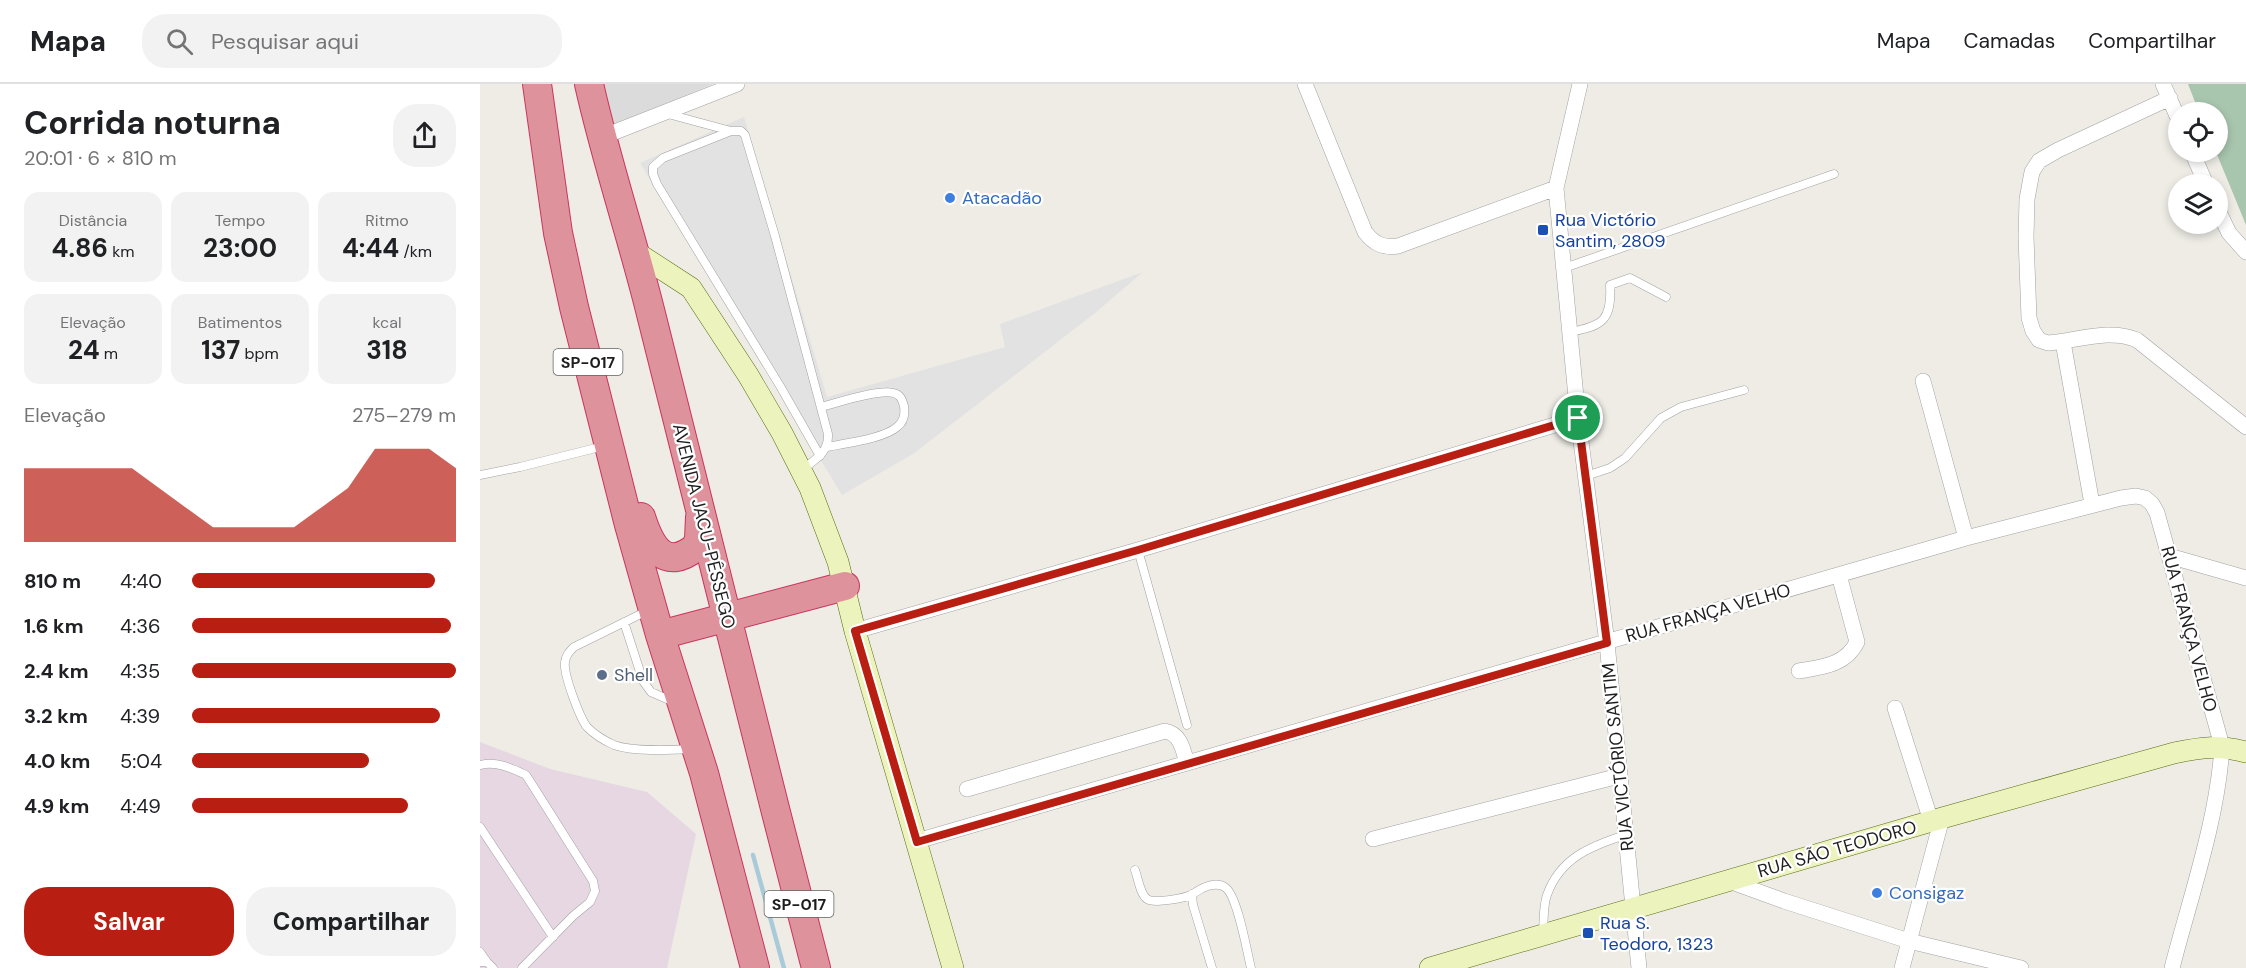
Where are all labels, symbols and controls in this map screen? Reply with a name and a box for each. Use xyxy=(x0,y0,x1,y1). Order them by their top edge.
search box xyxy=(142,14,562,68)
text: Mapa xyxy=(30,23,106,60)
icon: search xyxy=(163,25,196,58)
text: Pesquisar aqui xyxy=(211,27,359,56)
text: Mapa xyxy=(1877,27,1930,55)
text: Camadas xyxy=(1963,27,2055,55)
text: Compartilhar xyxy=(2088,27,2216,55)
text: Corrida noturna xyxy=(24,101,281,144)
map controls xyxy=(2168,102,2228,234)
button: locate xyxy=(2168,102,2228,162)
button: share xyxy=(393,104,456,167)
text: 20:01 · 6 × 810 m xyxy=(24,145,177,171)
button: layers xyxy=(2168,174,2228,234)
place label: Atacadão xyxy=(962,186,1042,210)
marker: Atacadão xyxy=(943,191,957,205)
place label: Rua Victório Santim, 2809 xyxy=(1555,208,1666,253)
text: Distância xyxy=(59,210,127,231)
text: Tempo xyxy=(215,210,265,231)
text: Ritmo xyxy=(365,210,409,231)
marker: Rua Victório Santim, 2809 xyxy=(1536,223,1550,237)
text: 4.86 xyxy=(52,231,108,265)
text: 23:00 xyxy=(203,231,277,265)
text: 4:44 xyxy=(342,231,399,265)
text: km xyxy=(108,241,134,262)
text: /km xyxy=(399,241,432,262)
text: Elevação xyxy=(60,312,126,333)
text: Batimentos xyxy=(198,312,282,333)
text: kcal xyxy=(373,312,401,333)
text: 24 xyxy=(68,333,100,367)
text: 137 xyxy=(201,333,240,367)
text: 318 xyxy=(366,333,408,367)
text: m xyxy=(100,343,118,364)
text: bpm xyxy=(240,343,279,364)
road number: SP-017 xyxy=(554,349,622,375)
pin xyxy=(1552,392,1603,443)
icon: arrive xyxy=(1561,401,1594,434)
text: Elevação xyxy=(24,402,106,428)
text: 275–279 m xyxy=(352,402,456,428)
street label: AVENIDA JACU-PÊSSEGO xyxy=(667,421,741,631)
street label: RUA FRANÇA VELHO xyxy=(2155,543,2223,715)
text: 810 m xyxy=(24,568,81,594)
text: 4:40 xyxy=(120,568,162,594)
street label: RUA FRANÇA VELHO xyxy=(1623,578,1793,648)
text: 1.6 km xyxy=(24,613,83,639)
text: 4:36 xyxy=(120,613,161,639)
text: 2.4 km xyxy=(24,658,89,684)
text: 4:35 xyxy=(120,658,160,684)
street label: RUA VICTÓRIO SANTIM xyxy=(1596,662,1640,852)
place label: Shell xyxy=(614,663,653,687)
marker: Shell xyxy=(595,668,609,682)
text: 3.2 km xyxy=(24,703,88,729)
text: 4:39 xyxy=(120,703,160,729)
text: 4.0 km xyxy=(24,748,90,774)
text: 5:04 xyxy=(120,748,162,774)
text: 4.9 km xyxy=(24,793,89,819)
text: 4:49 xyxy=(120,793,161,819)
street label: RUA SÃO TEODORO xyxy=(1755,815,1919,883)
place label: Consigaz xyxy=(1889,881,1964,905)
marker: Consigaz xyxy=(1870,886,1884,900)
button: Salvar xyxy=(24,887,234,956)
button: Compartilhar xyxy=(246,887,456,956)
road number: SP-017 xyxy=(764,891,834,917)
place label: Rua S. Teodoro, 1323 xyxy=(1600,911,1714,956)
marker: Rua S. Teodoro, 1323 xyxy=(1581,926,1595,940)

